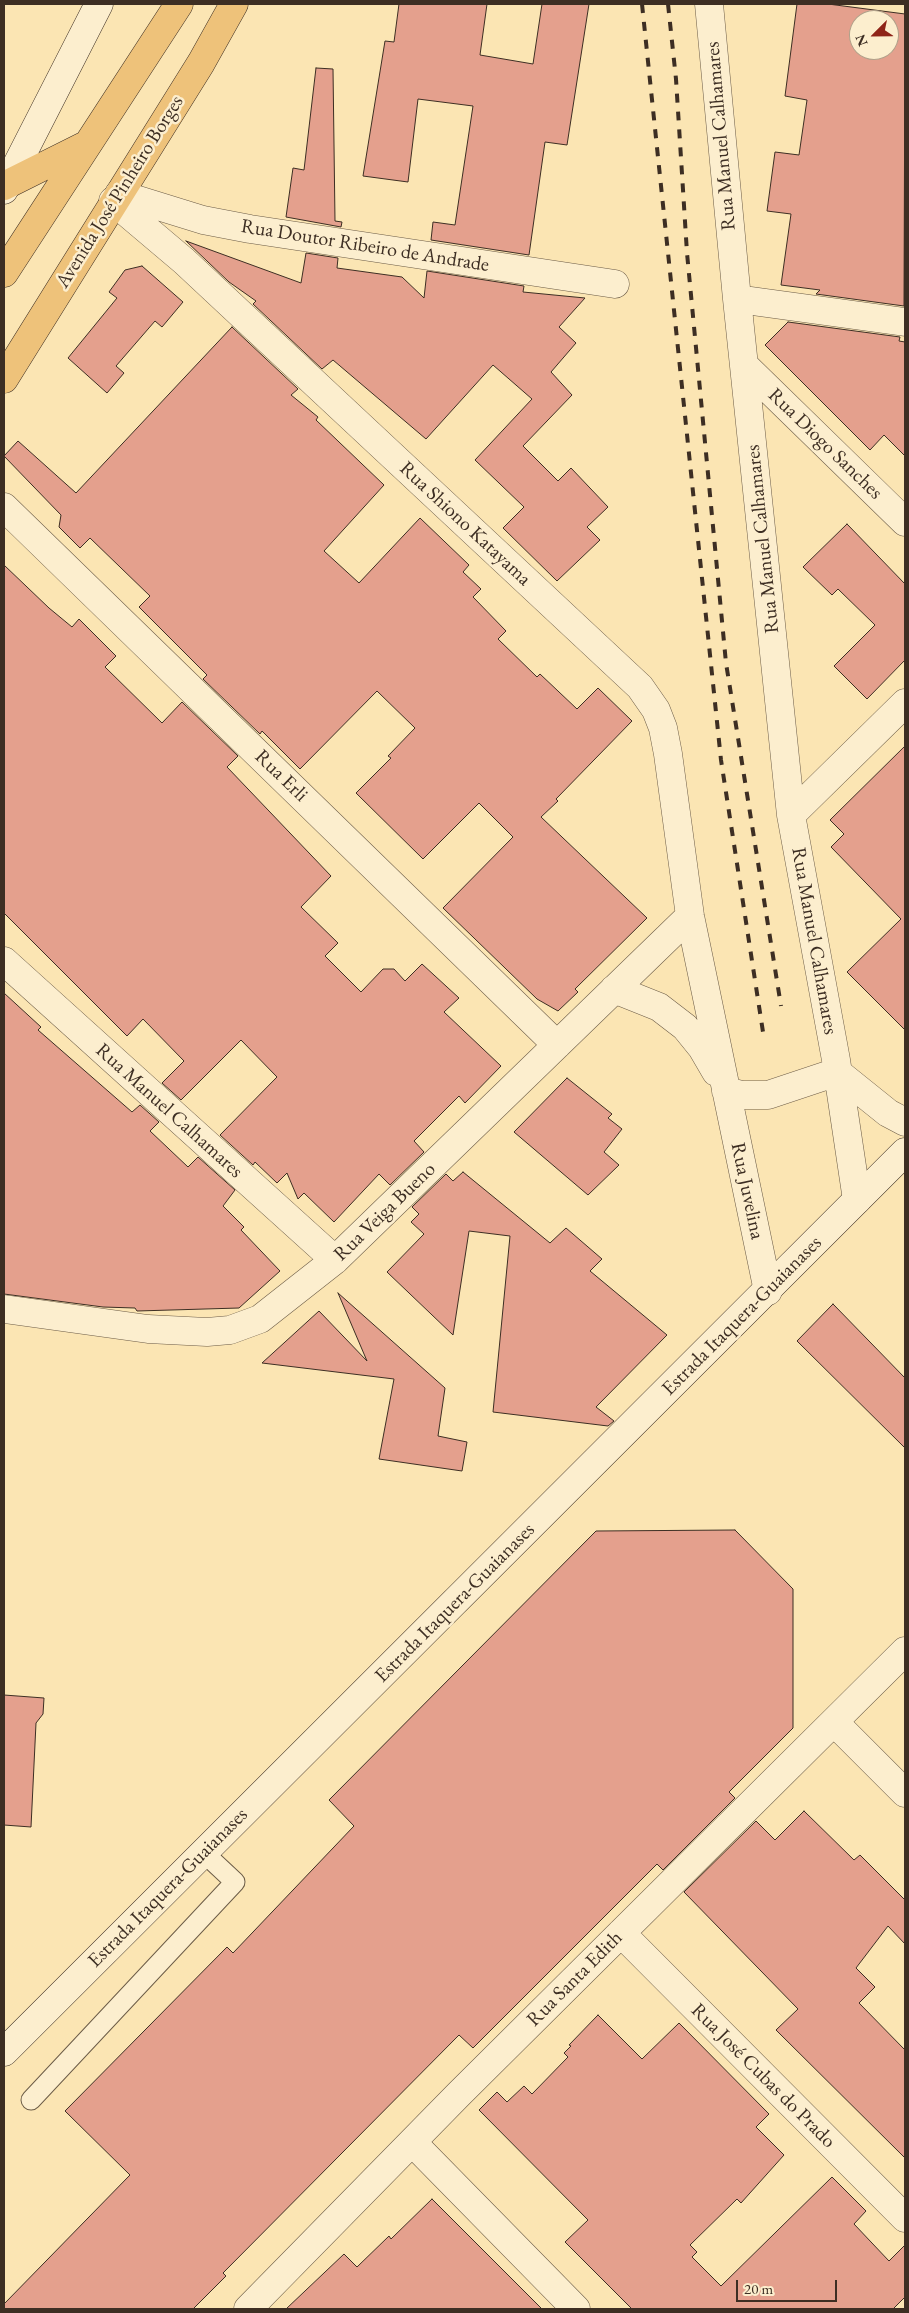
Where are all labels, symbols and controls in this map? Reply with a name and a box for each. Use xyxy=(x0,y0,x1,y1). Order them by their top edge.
north arrow xyxy=(849,10,899,60)
text: N xyxy=(851,32,872,49)
street label: Rua Manuel Calhamares xyxy=(701,40,741,232)
street label: Avenida José Pinheiro Borges xyxy=(51,91,189,293)
street label: Rua Doutor Ribeiro de Andrade xyxy=(239,215,491,277)
street label: Rua Diogo Sanches xyxy=(763,383,887,505)
street label: Rua Manuel Calhamares xyxy=(741,443,785,635)
street label: Rua Shiono Katayama xyxy=(394,457,536,591)
street label: Rua Erli xyxy=(249,745,313,807)
street label: Rua Manuel Calhamares xyxy=(786,845,842,1037)
street label: Rua Manuel Calhamares xyxy=(90,1039,248,1183)
street label: Rua Juvelina xyxy=(725,1140,769,1242)
street label: Rua Veiga Bueno xyxy=(329,1157,441,1267)
street label: Estrada Itaquera-Guaianases xyxy=(657,1231,827,1401)
street label: Estrada Itaquera-Guaianases xyxy=(370,1518,540,1688)
street label: Estrada Itaquera-Guaianases xyxy=(83,1803,253,1973)
street label: Rua Santa Edith xyxy=(522,1926,628,2032)
street label: Rua José Cubas do Prado xyxy=(686,1999,840,2153)
scale bar xyxy=(739,2270,840,2302)
text: 20 m xyxy=(744,2279,773,2298)

